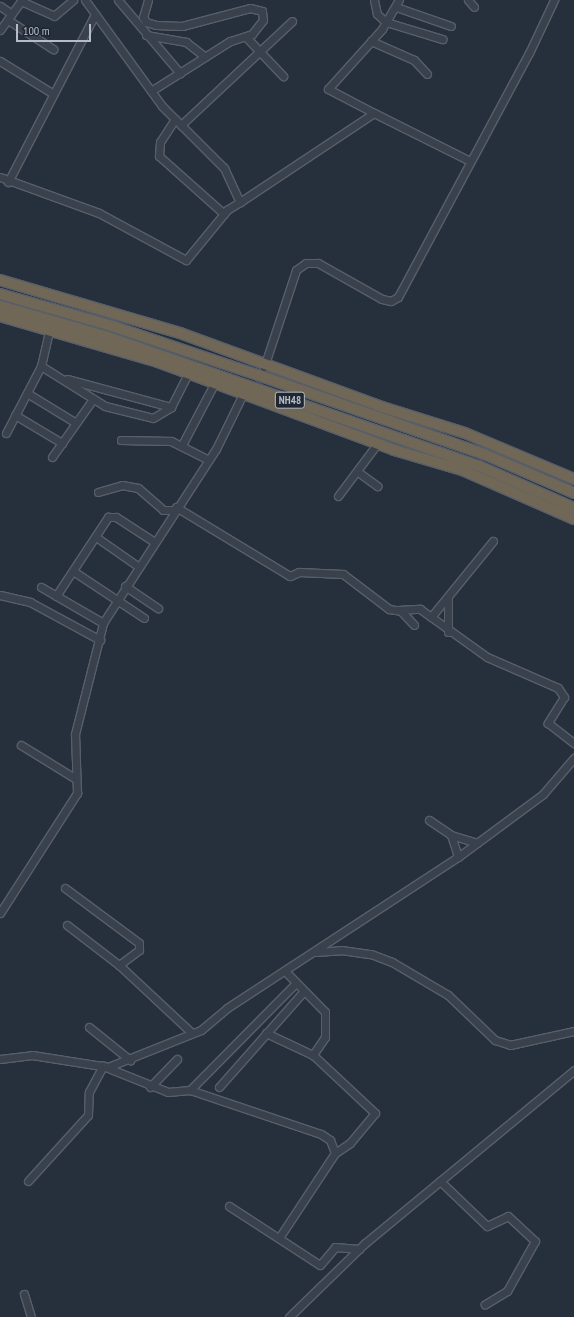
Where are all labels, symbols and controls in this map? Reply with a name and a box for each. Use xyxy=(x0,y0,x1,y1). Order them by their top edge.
scale bar xyxy=(18,16,93,42)
text: 100 m xyxy=(23,23,50,38)
road number: NH48 xyxy=(274,391,306,409)

